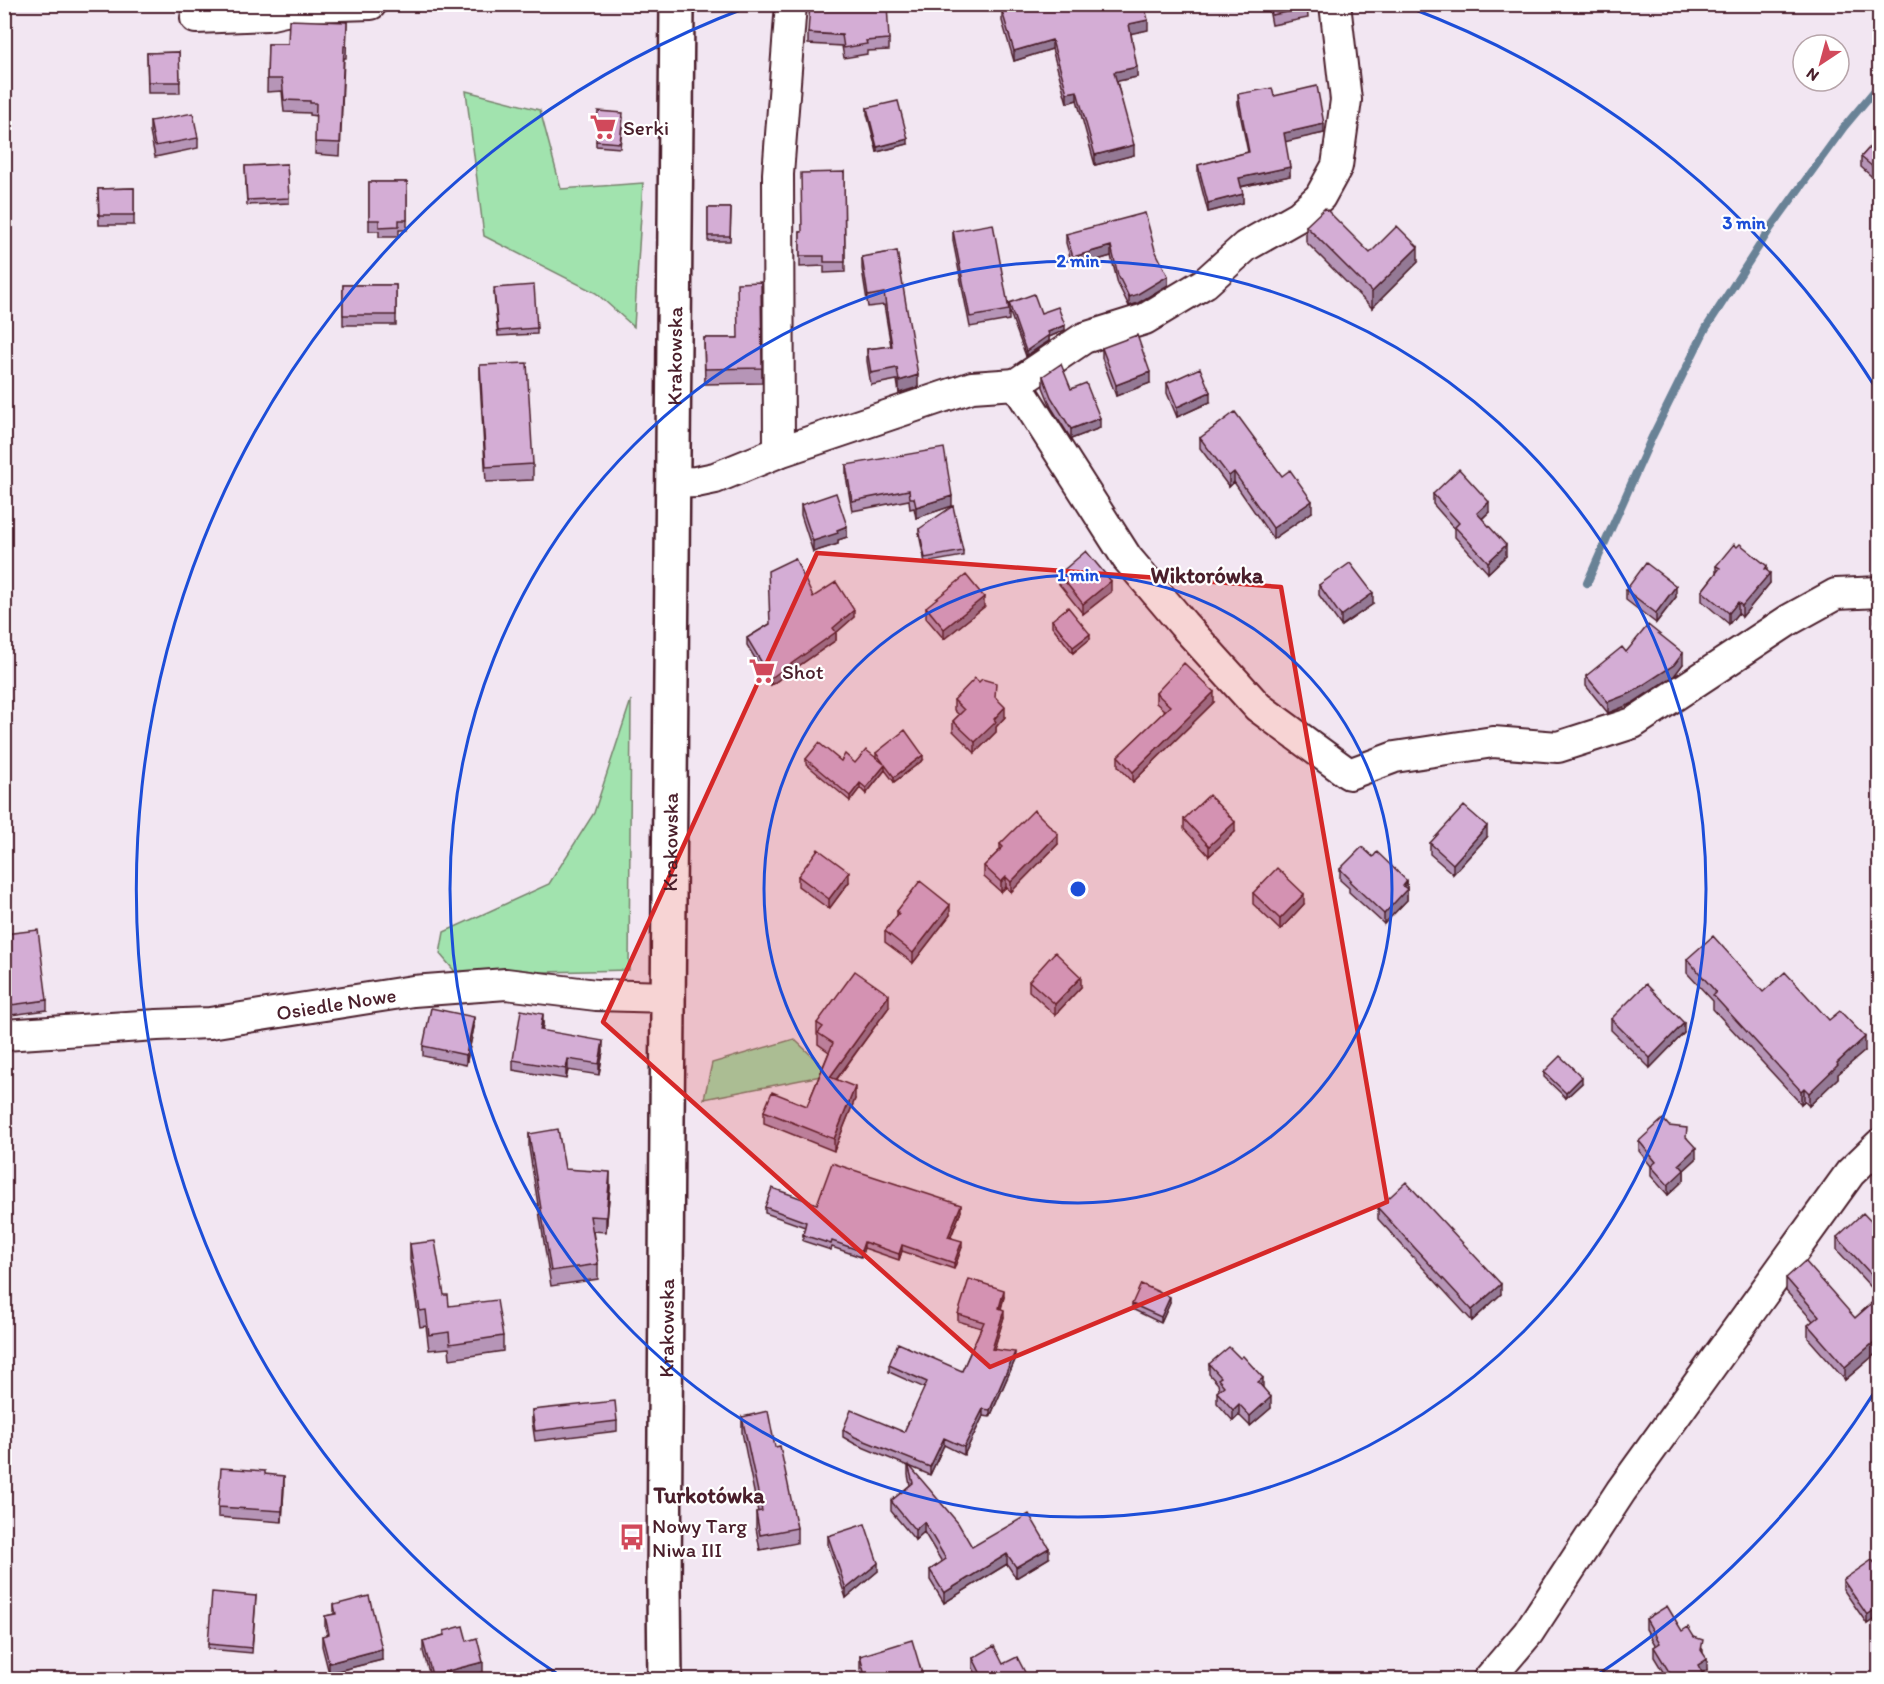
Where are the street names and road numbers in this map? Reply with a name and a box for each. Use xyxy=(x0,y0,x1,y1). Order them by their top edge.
street label: Krakowska xyxy=(661,306,687,406)
street label: Krakowska xyxy=(657,792,682,892)
street label: Osiedle Nowe xyxy=(274,981,398,1025)
street label: Krakowska xyxy=(653,1278,678,1378)

